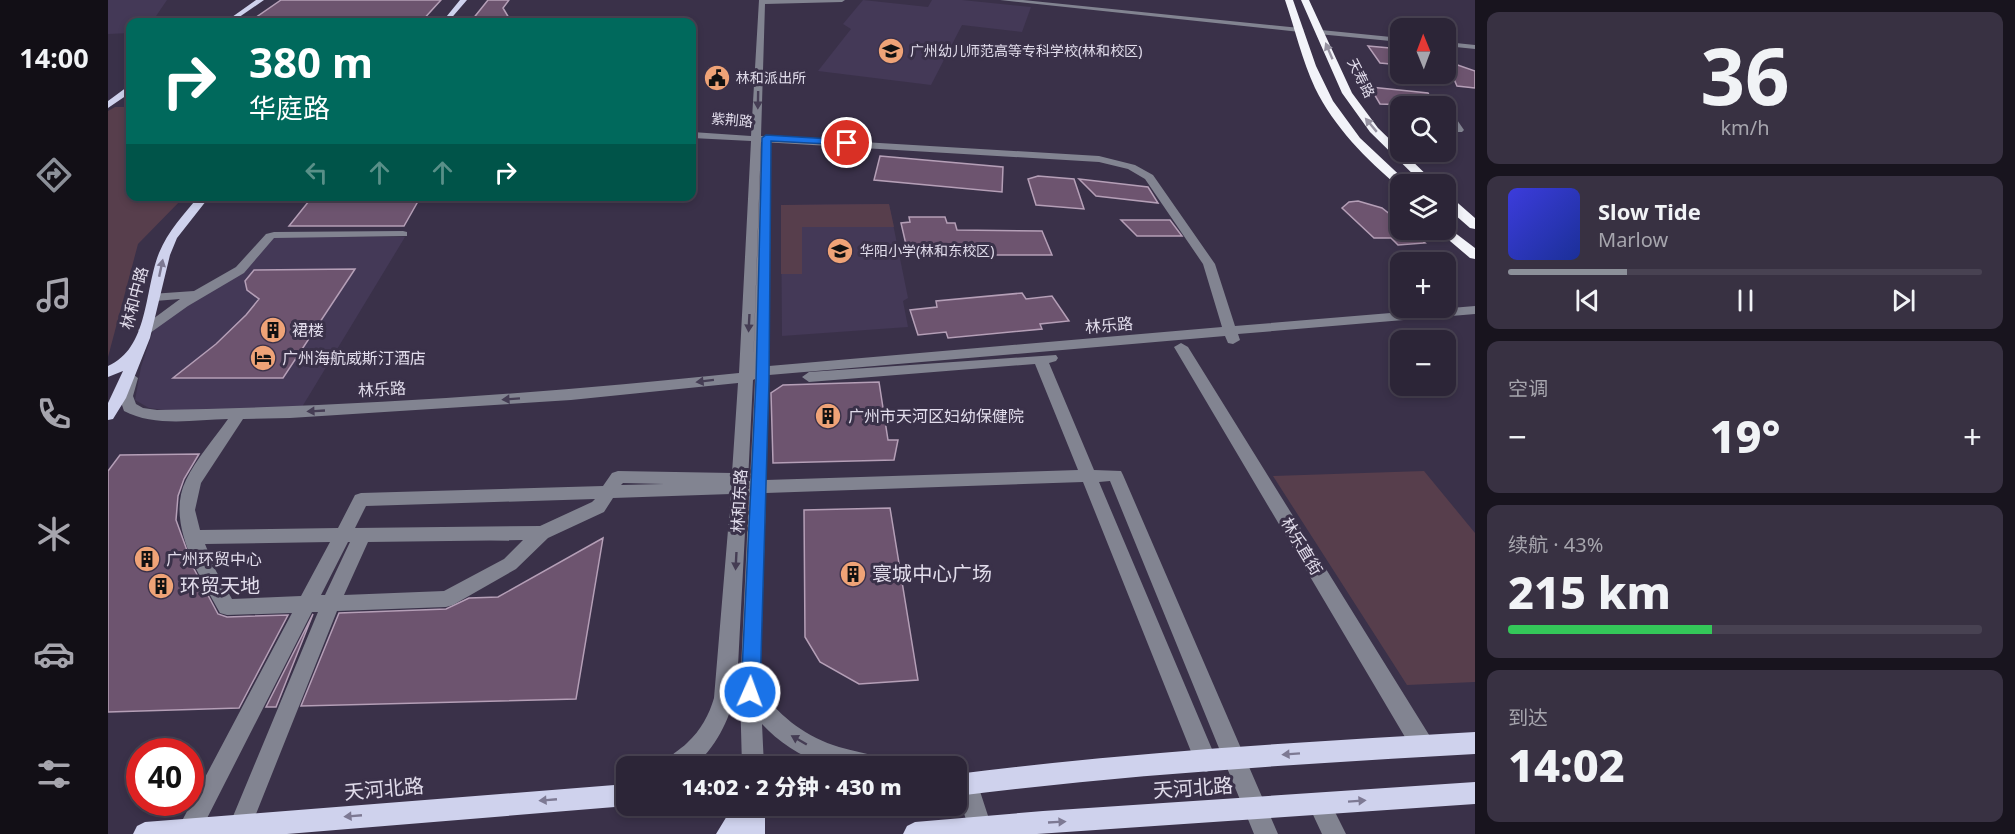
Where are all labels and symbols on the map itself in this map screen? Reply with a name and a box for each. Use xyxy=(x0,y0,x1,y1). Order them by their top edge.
north arrow xyxy=(1390,18,1456,84)
school or university icon: 广州幼儿师范高等专科学校(林和校区) xyxy=(876,36,906,66)
place label: 广州幼儿师范高等专科学校(林和校区) xyxy=(910,41,1142,60)
one-way arrow xyxy=(1324,42,1334,60)
street label: 天寿路 xyxy=(1343,55,1379,101)
public building icon: 林和派出所 xyxy=(702,63,732,93)
place label: 林和派出所 xyxy=(736,68,806,87)
one-way arrow xyxy=(754,91,763,110)
street label: 紫荆路 xyxy=(710,108,754,131)
pin xyxy=(821,117,872,168)
one-way arrow xyxy=(1364,117,1377,133)
school or university icon: 华阳小学(林和东校区) xyxy=(825,236,855,266)
place label: 华阳小学(林和东校区) xyxy=(860,241,994,260)
one-way arrow xyxy=(157,258,166,277)
street label: 林和中路 xyxy=(115,264,153,332)
street label: 林乐路 xyxy=(1084,312,1134,338)
one-way arrow xyxy=(744,314,753,333)
building icon: 裙楼 xyxy=(258,315,288,345)
place label: 裙楼 xyxy=(292,319,324,341)
hotel icon: 广州海航威斯汀酒店 xyxy=(248,343,278,373)
place label: 广州海航威斯汀酒店 xyxy=(282,347,426,369)
street label: 林乐路 xyxy=(357,377,407,401)
one-way arrow xyxy=(695,377,714,386)
one-way arrow xyxy=(501,394,520,404)
building icon: 广州市天河区妇幼保健院 xyxy=(813,401,843,431)
place label: 广州市天河区妇幼保健院 xyxy=(848,405,1024,427)
one-way arrow xyxy=(307,406,326,415)
street label: 林和东路 xyxy=(726,468,752,534)
street label: 林乐直街 xyxy=(1276,513,1328,579)
building icon: 广州环贸中心 xyxy=(132,544,162,574)
place label: 广州环贸中心 xyxy=(166,548,262,570)
one-way arrow xyxy=(731,551,740,570)
building icon: 寰城中心广场 xyxy=(838,559,868,589)
place label: 寰城中心广场 xyxy=(872,560,992,587)
building icon: 环贸天地 xyxy=(146,571,176,601)
place label: 环贸天地 xyxy=(180,572,260,599)
position arrow xyxy=(718,660,782,724)
one-way arrow xyxy=(790,735,807,745)
speed limit sign: 40 xyxy=(126,738,204,816)
one-way arrow xyxy=(1281,749,1300,759)
street label: 天河北路 xyxy=(1152,771,1234,804)
street label: 天河北路 xyxy=(343,772,425,805)
one-way arrow xyxy=(538,795,557,804)
one-way arrow xyxy=(1347,796,1366,806)
one-way arrow xyxy=(344,811,363,821)
one-way arrow xyxy=(1048,817,1067,826)

